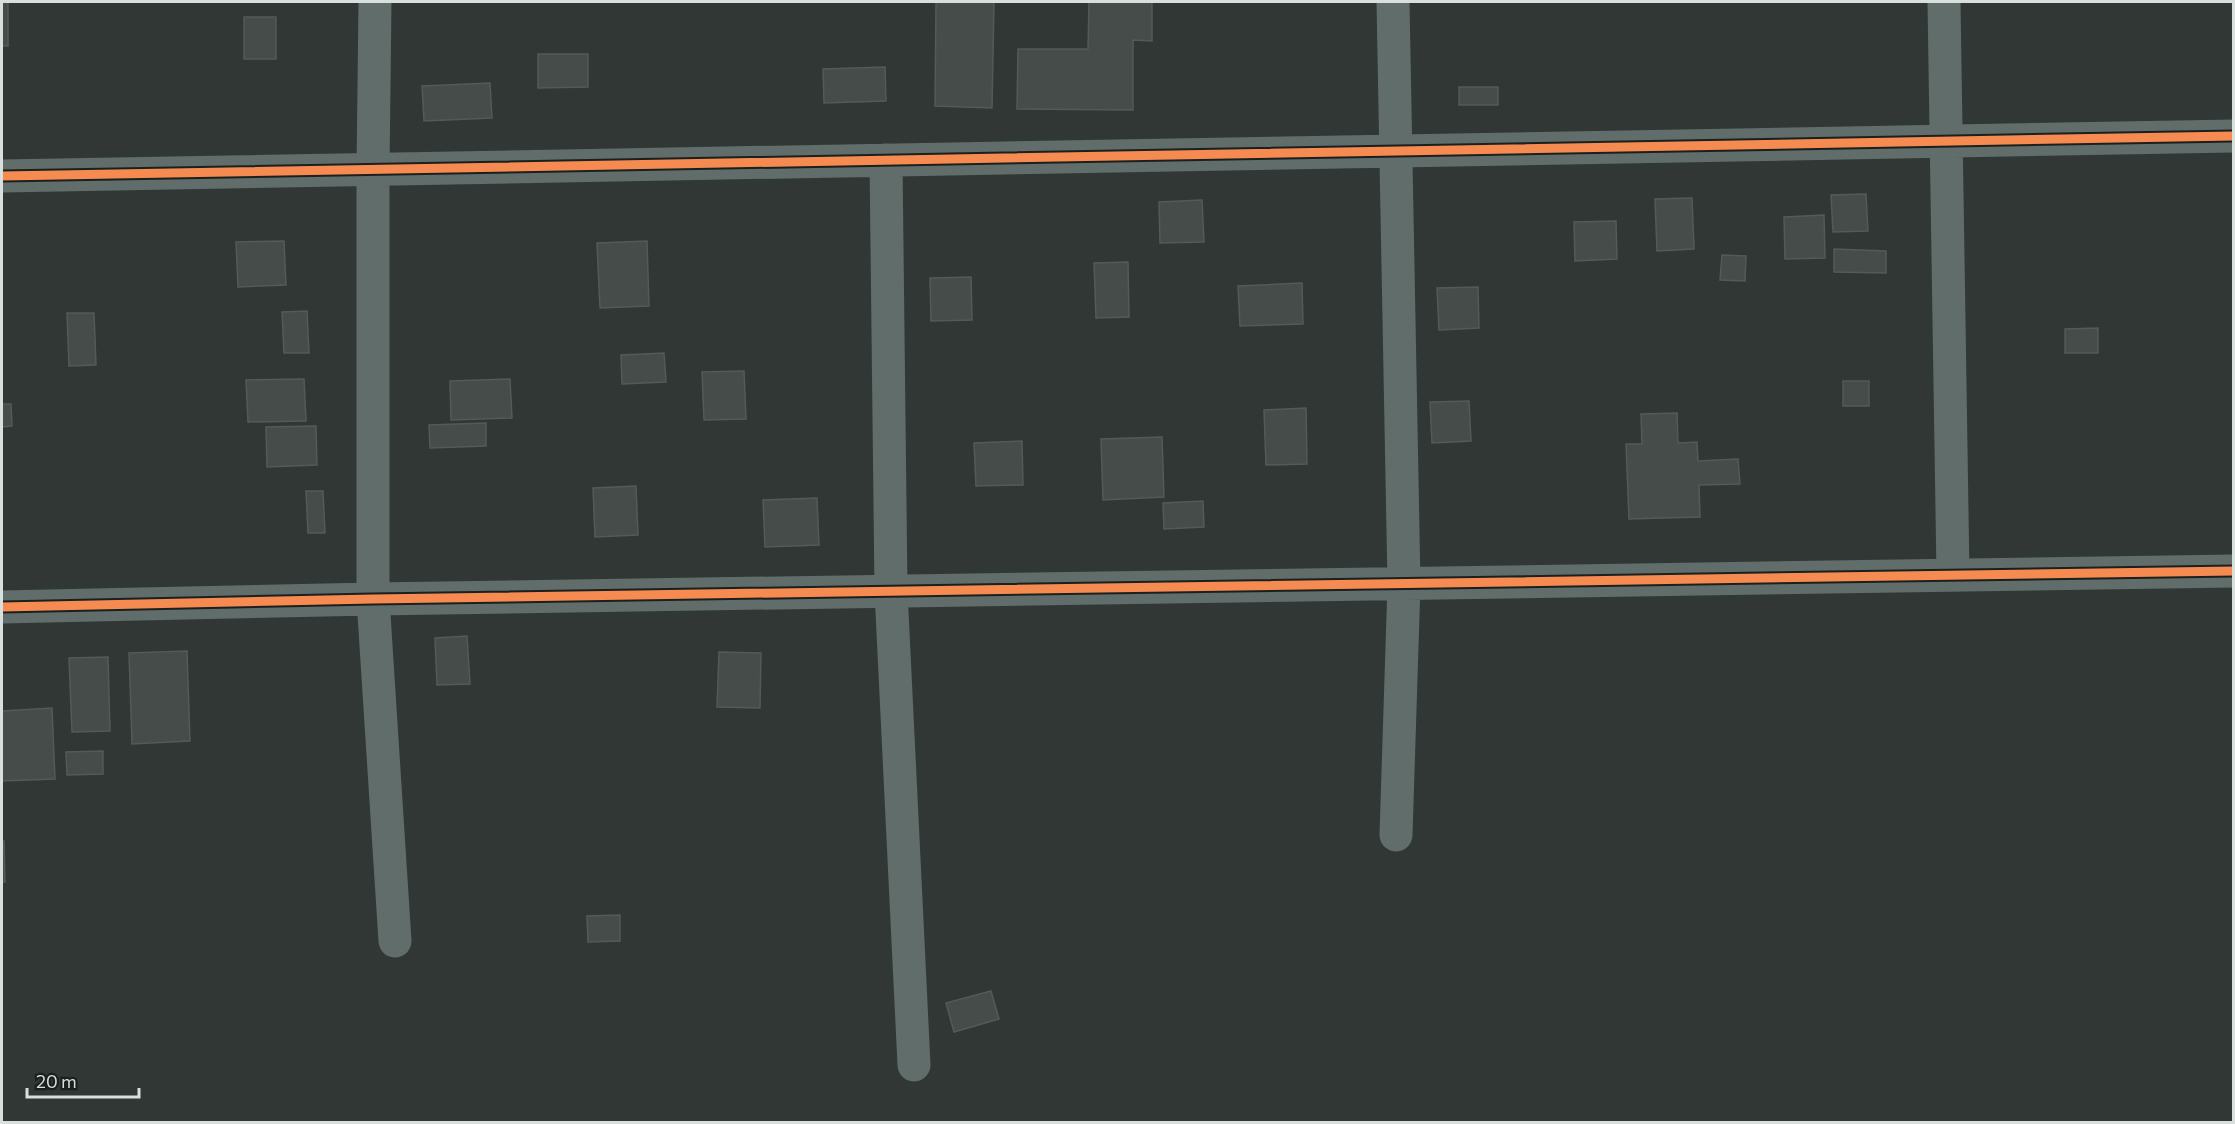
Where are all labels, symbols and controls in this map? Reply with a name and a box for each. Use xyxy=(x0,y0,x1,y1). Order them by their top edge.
scale bar xyxy=(27,1061,140,1099)
text: 20 m xyxy=(36,1070,77,1092)

